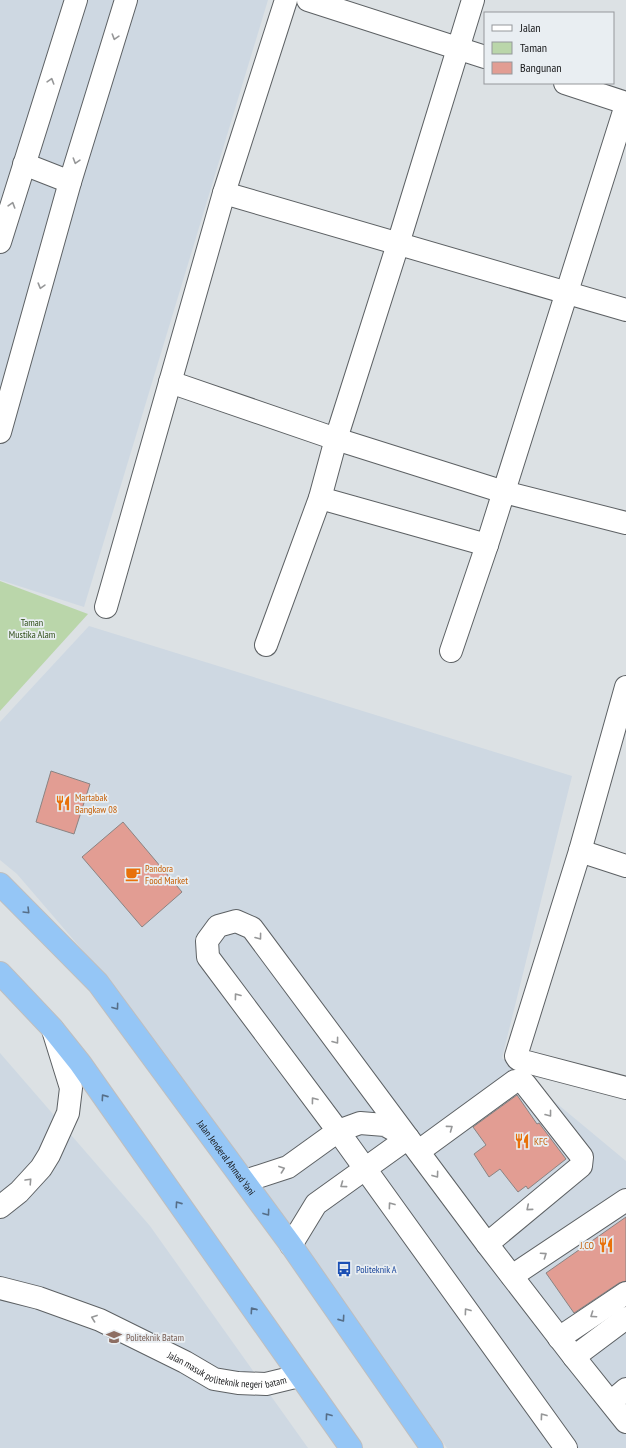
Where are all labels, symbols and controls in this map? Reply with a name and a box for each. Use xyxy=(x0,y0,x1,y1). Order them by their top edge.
legend xyxy=(484,12,614,84)
text: Jalan xyxy=(519,20,541,35)
one-way arrow xyxy=(111,34,120,41)
text: Taman xyxy=(520,40,547,55)
text: Bangunan xyxy=(520,60,561,75)
one-way arrow xyxy=(46,77,55,84)
one-way arrow xyxy=(72,158,81,165)
one-way arrow xyxy=(7,201,16,208)
one-way arrow xyxy=(37,283,46,290)
park label: Taman Mustika Alam xyxy=(9,616,55,641)
place label: Martabak Bangkaw 08 xyxy=(75,791,117,816)
restaurant icon: Martabak Bangkaw 08 xyxy=(54,794,72,812)
place label: Pandora Food Market xyxy=(145,862,188,887)
cafe icon: Pandora Food Market xyxy=(124,865,142,883)
one-way arrow xyxy=(23,907,30,914)
one-way arrow xyxy=(254,932,261,939)
one-way arrow xyxy=(235,993,242,1000)
one-way arrow xyxy=(111,1002,118,1009)
one-way arrow xyxy=(332,1037,339,1044)
one-way arrow xyxy=(102,1095,109,1102)
one-way arrow xyxy=(311,1097,319,1104)
one-way arrow xyxy=(544,1110,551,1117)
street label: Jalan Jenderal Ahmad Yani xyxy=(194,1117,258,1198)
one-way arrow xyxy=(446,1126,453,1133)
restaurant icon: KFC xyxy=(513,1132,531,1150)
place label: KFC xyxy=(534,1135,548,1148)
one-way arrow xyxy=(278,1165,285,1173)
one-way arrow xyxy=(431,1171,438,1178)
one-way arrow xyxy=(24,1178,32,1186)
one-way arrow xyxy=(340,1180,347,1187)
one-way arrow xyxy=(176,1201,183,1208)
one-way arrow xyxy=(388,1202,396,1209)
one-way arrow xyxy=(527,1204,534,1211)
one-way arrow xyxy=(262,1209,270,1216)
restaurant icon: J.CO xyxy=(597,1236,615,1254)
place label: J.CO xyxy=(579,1239,595,1252)
one-way arrow xyxy=(540,1252,547,1259)
bus stop icon: Politeknik A xyxy=(335,1260,353,1278)
place label: Politeknik A xyxy=(356,1263,397,1276)
one-way arrow xyxy=(250,1307,258,1314)
one-way arrow xyxy=(465,1308,472,1315)
one-way arrow xyxy=(591,1310,598,1317)
one-way arrow xyxy=(90,1314,97,1322)
one-way arrow xyxy=(337,1315,345,1322)
school or university icon: Politeknik Batam xyxy=(105,1328,123,1346)
place label: Politeknik Batam xyxy=(126,1331,184,1344)
street label: Jalan masuk politeknik negeri batam xyxy=(164,1348,288,1391)
one-way arrow xyxy=(326,1414,333,1421)
one-way arrow xyxy=(541,1414,548,1421)

